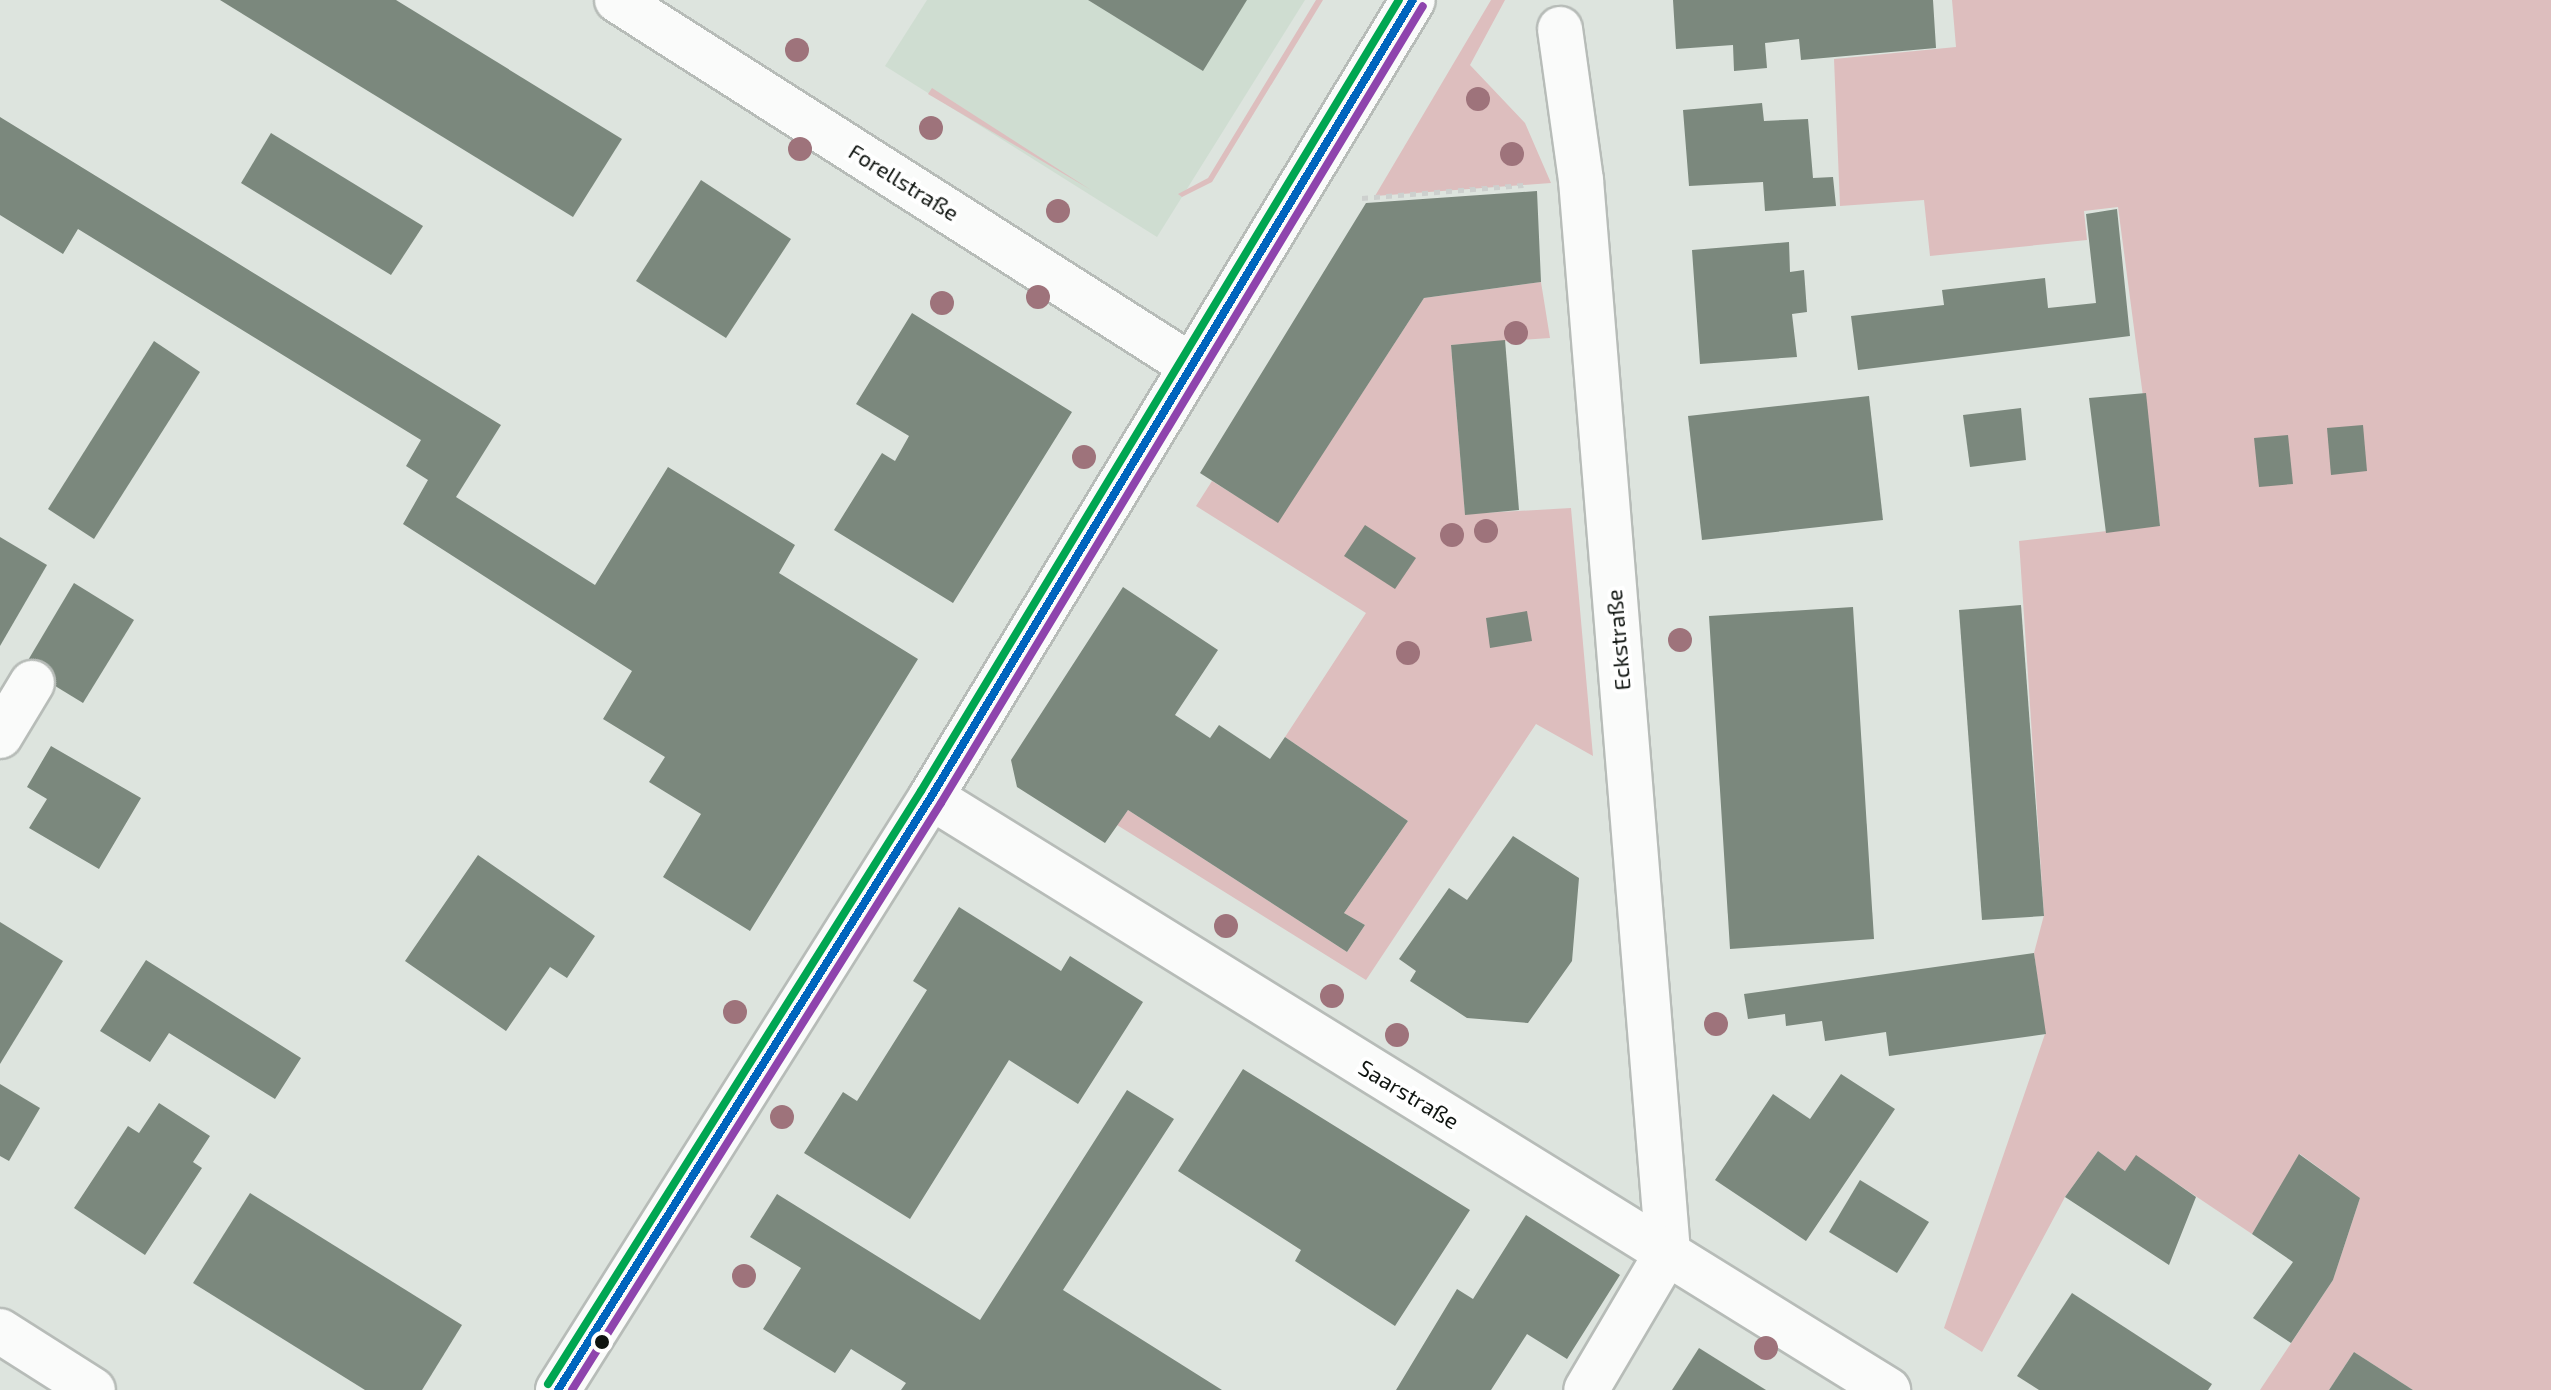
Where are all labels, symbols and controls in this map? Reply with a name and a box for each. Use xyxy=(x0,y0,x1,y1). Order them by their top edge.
street label: Forellstraße xyxy=(844,138,964,226)
street label: Eckstraße xyxy=(1600,588,1636,692)
street label: Saarstraße xyxy=(1354,1054,1464,1134)
unlabelled marker xyxy=(594,1334,610,1350)

